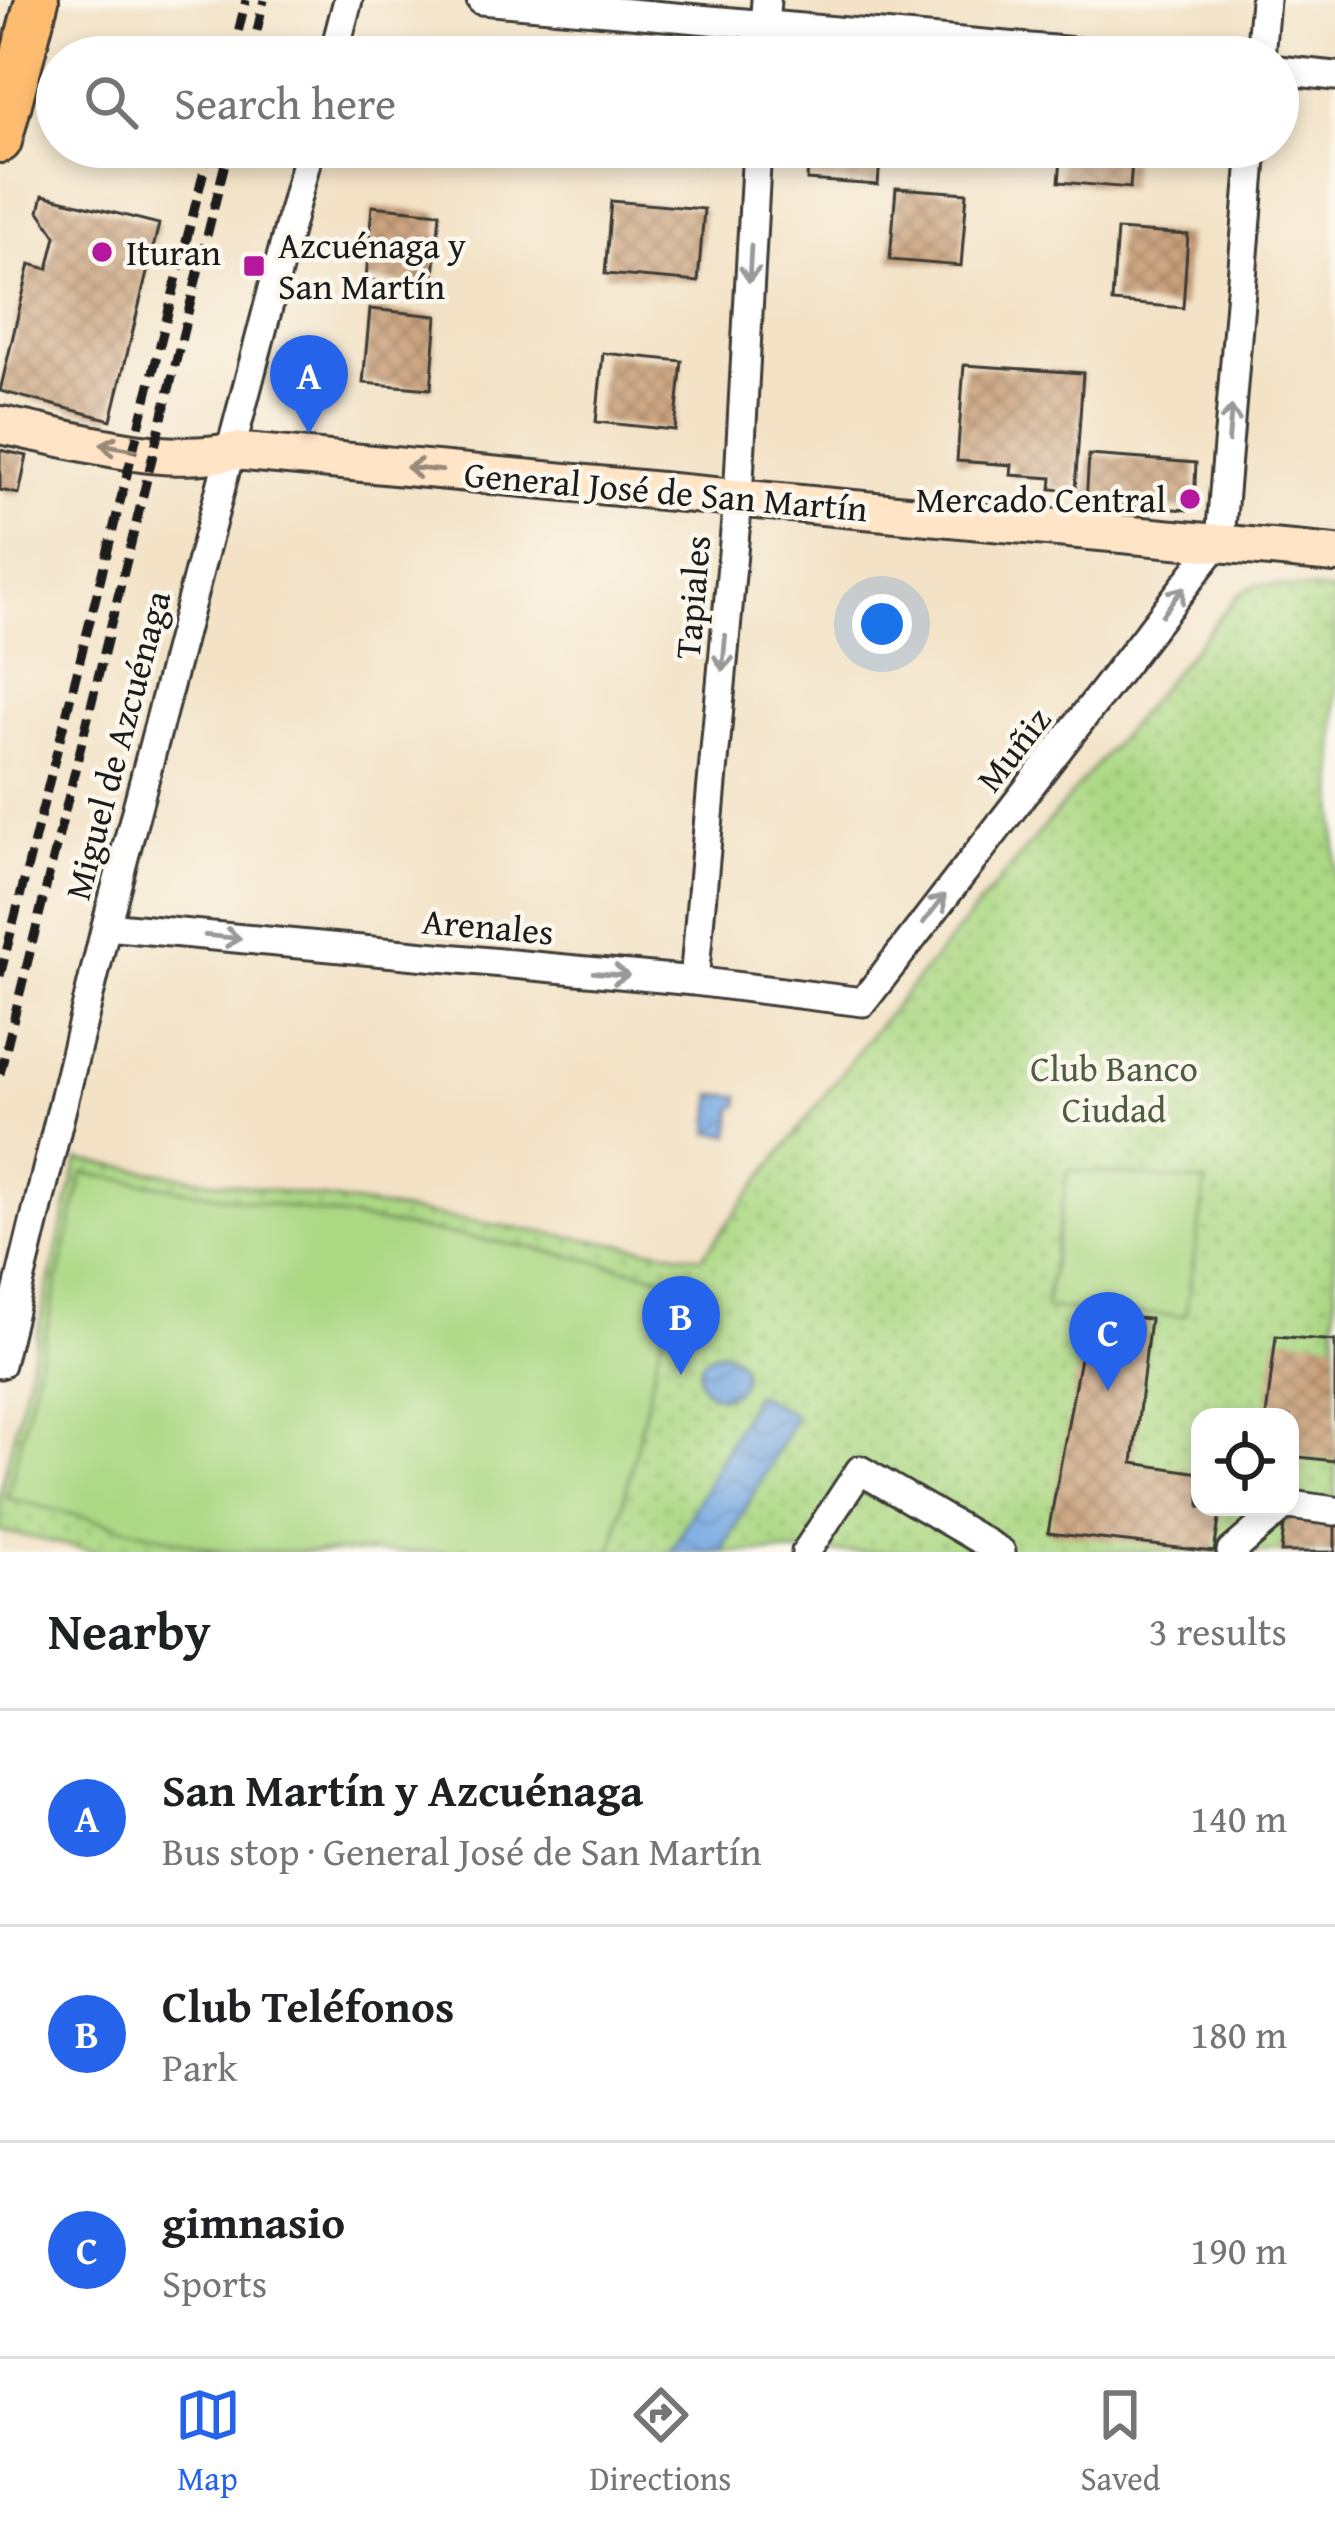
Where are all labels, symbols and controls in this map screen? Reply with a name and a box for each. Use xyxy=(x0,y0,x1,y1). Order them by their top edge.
search box xyxy=(36,36,1299,168)
icon: search xyxy=(78,69,144,135)
text: Search here xyxy=(174,70,396,135)
place label: Azcuénaga y San Martín xyxy=(278,218,466,312)
place label: Ituran xyxy=(126,225,221,278)
marker: Ituran xyxy=(89,239,115,265)
one-way arrow xyxy=(739,244,762,283)
marker: Azcuénaga y San Martín xyxy=(241,253,267,279)
pin: A xyxy=(270,335,348,434)
one-way arrow xyxy=(1218,405,1241,444)
one-way arrow xyxy=(99,435,138,457)
street label: General José de San Martín xyxy=(462,446,870,535)
one-way arrow xyxy=(405,457,444,480)
place label: Mercado Central xyxy=(916,472,1166,525)
marker: Mercado Central xyxy=(1177,486,1203,512)
street label: Tapiales xyxy=(660,533,723,661)
street label: Miguel de Azcuénaga xyxy=(50,584,183,905)
one-way arrow xyxy=(1159,585,1186,617)
your location xyxy=(852,594,912,654)
one-way arrow xyxy=(712,633,735,672)
street label: Muñiz xyxy=(962,695,1063,802)
street label: Arenales xyxy=(420,893,556,958)
one-way arrow xyxy=(921,893,946,926)
one-way arrow xyxy=(203,926,242,949)
one-way arrow xyxy=(591,963,630,986)
park label: Club Banco Ciudad xyxy=(1030,1041,1198,1135)
pin: B xyxy=(642,1276,720,1375)
pin: C xyxy=(1069,1292,1147,1391)
map controls xyxy=(1191,1408,1299,1516)
button: locate xyxy=(1191,1408,1299,1516)
text: Nearby xyxy=(48,1593,211,1668)
text: 3 results xyxy=(1149,1602,1287,1659)
text: San Martín y Azcuénaga xyxy=(162,1757,643,1822)
text: A xyxy=(75,1789,99,1846)
text: 140 m xyxy=(1190,1789,1287,1846)
text: Bus stop · General José de San Martín xyxy=(162,1822,762,1879)
text: Club Teléfonos xyxy=(162,1973,454,2038)
text: B xyxy=(75,2005,99,2062)
text: 180 m xyxy=(1190,2005,1287,2062)
text: Park xyxy=(162,2038,237,2095)
text: gimnasio xyxy=(162,2189,345,2254)
text: C xyxy=(76,2221,98,2278)
text: 190 m xyxy=(1190,2221,1287,2278)
text: Sports xyxy=(162,2254,267,2311)
tab: Map xyxy=(175,2382,241,2502)
tab: Directions xyxy=(590,2382,731,2502)
tab: Saved xyxy=(1081,2382,1160,2502)

